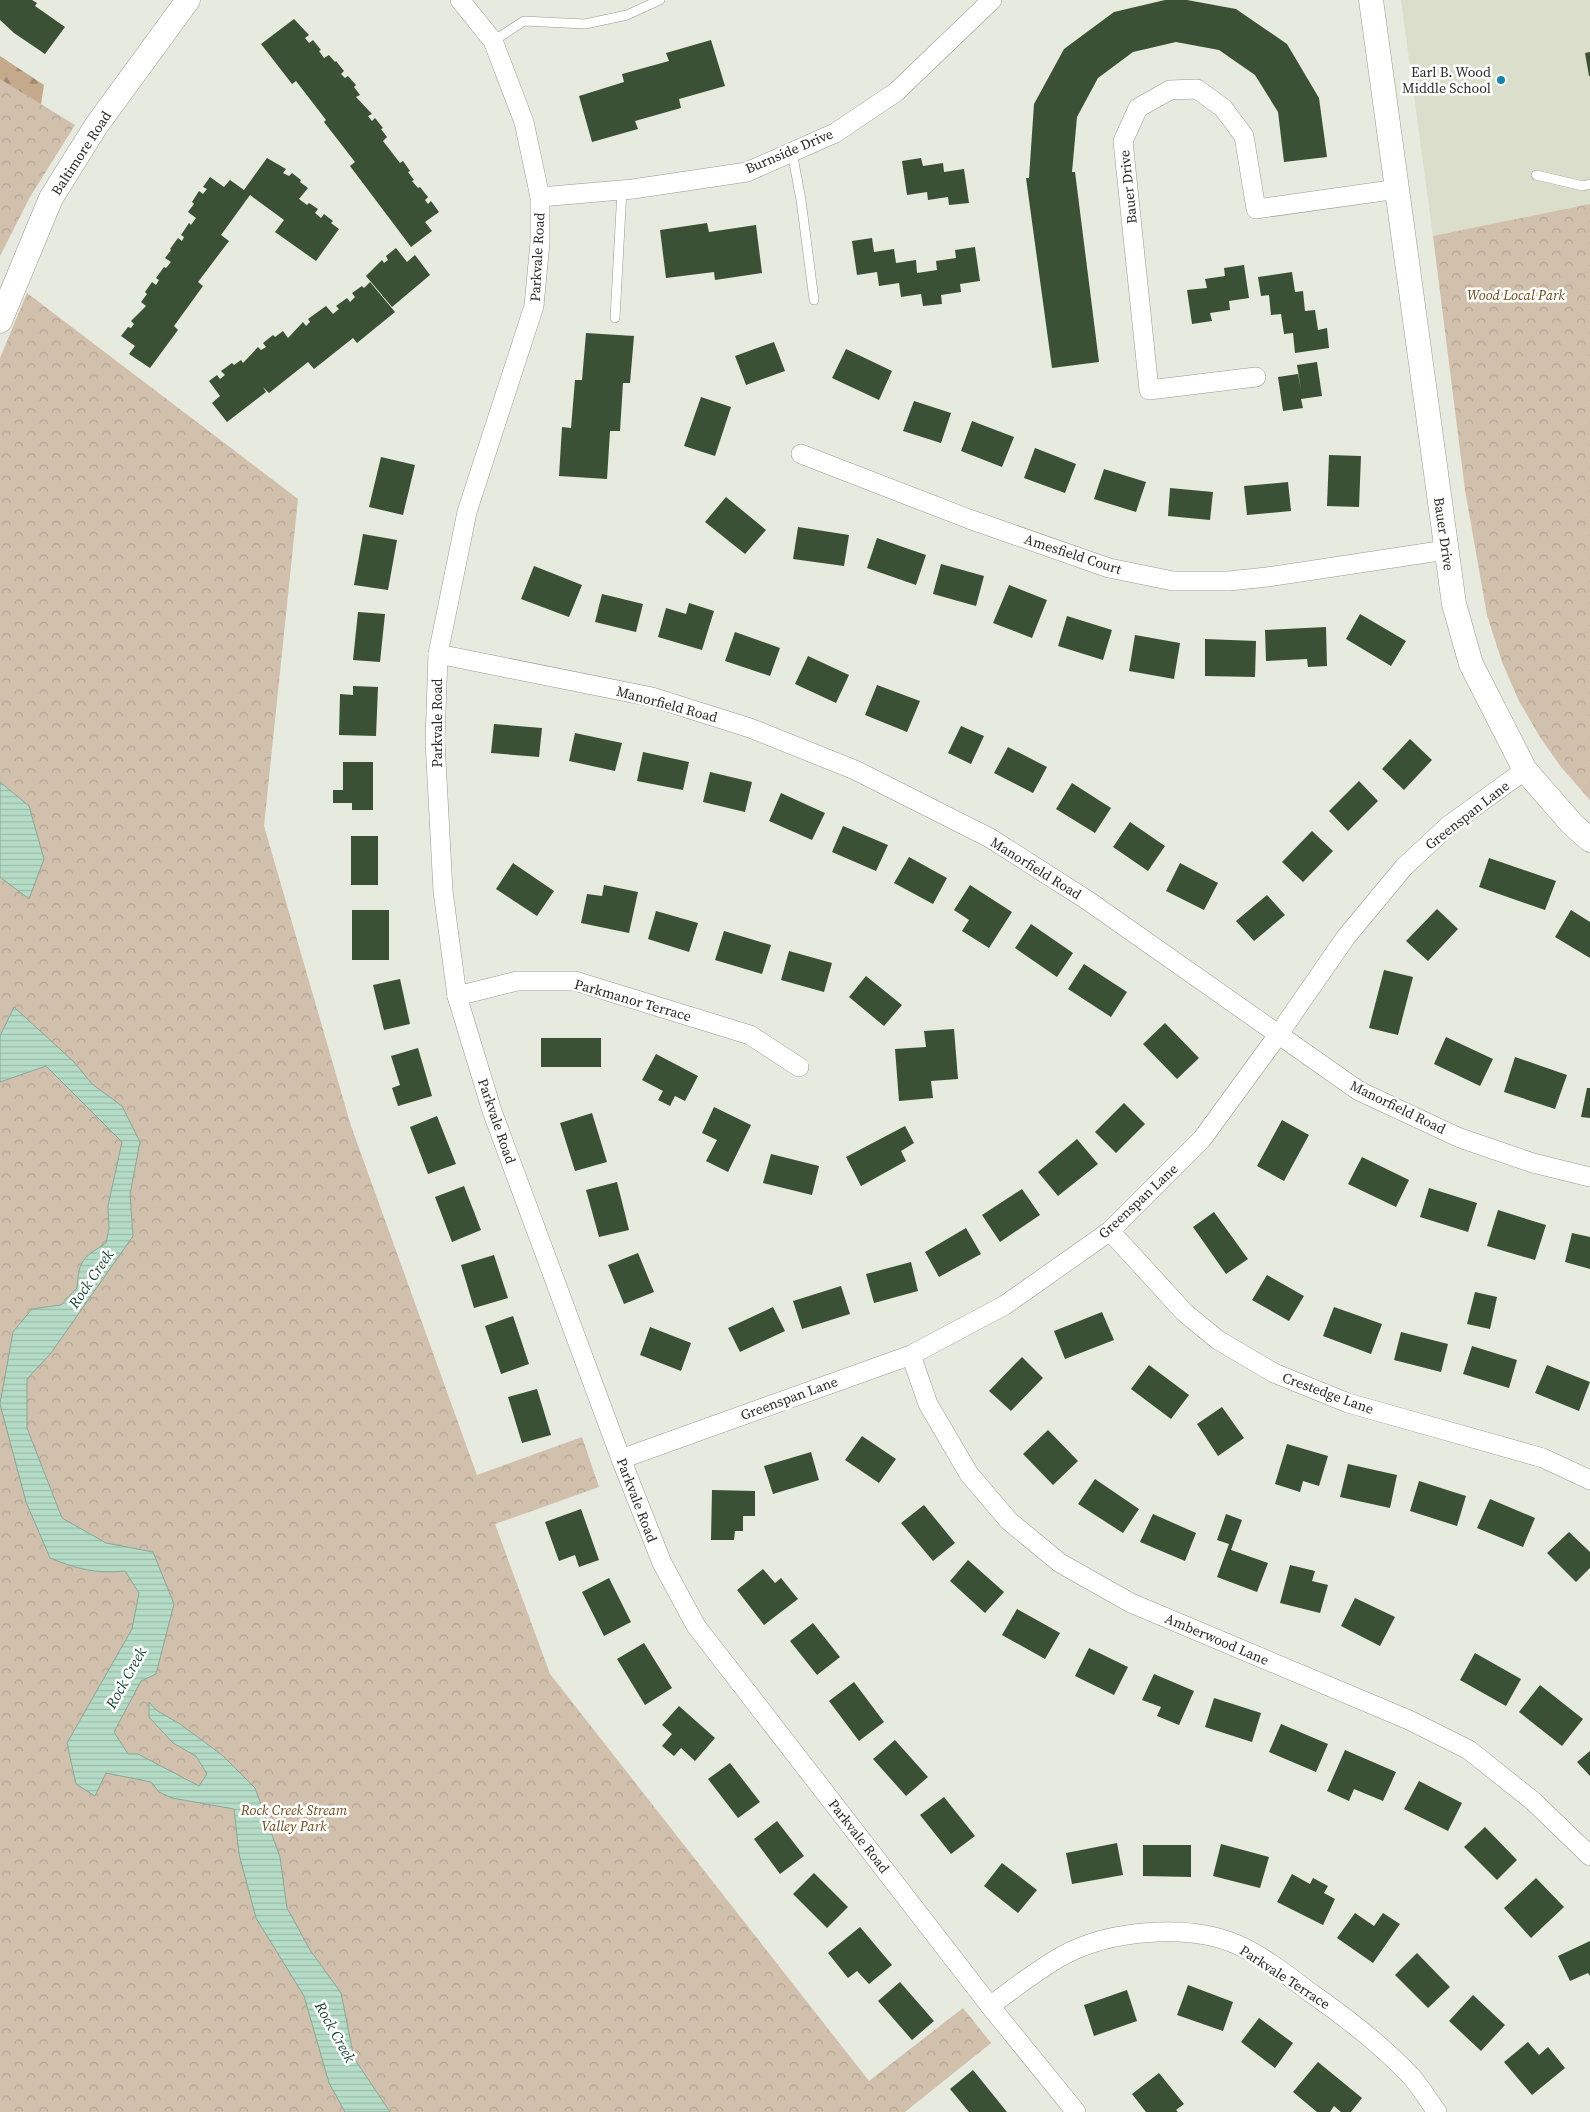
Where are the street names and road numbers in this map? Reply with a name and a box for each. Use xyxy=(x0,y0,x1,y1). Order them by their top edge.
street label: Baltimore Road xyxy=(46,107,116,199)
street label: Burnside Drive xyxy=(742,124,836,178)
street label: Bauer Drive xyxy=(1114,149,1142,225)
street label: Parkvale Road xyxy=(525,212,549,302)
street label: Bauer Drive xyxy=(1429,496,1459,572)
street label: Amesfield Court xyxy=(1022,529,1125,579)
street label: Parkvale Road xyxy=(427,678,447,768)
street label: Manorfield Road xyxy=(614,681,720,727)
street label: Greenspan Lane xyxy=(1421,776,1513,854)
street label: Manorfield Road xyxy=(987,832,1085,904)
street label: Parkmanor Terrace xyxy=(572,974,694,1026)
street label: Manorfield Road xyxy=(1347,1075,1449,1139)
street label: Parkvale Road xyxy=(473,1076,521,1166)
street label: Greenspan Lane xyxy=(1094,1159,1182,1243)
street label: Crestedge Lane xyxy=(1280,1367,1376,1419)
street label: Greenspan Lane xyxy=(738,1371,840,1425)
street label: Parkvale Road xyxy=(612,1455,662,1545)
street label: Amberwood Lane xyxy=(1162,1608,1272,1670)
street label: Parkvale Road xyxy=(824,1795,894,1877)
street label: Parkvale Terrace xyxy=(1236,1940,1334,2014)

